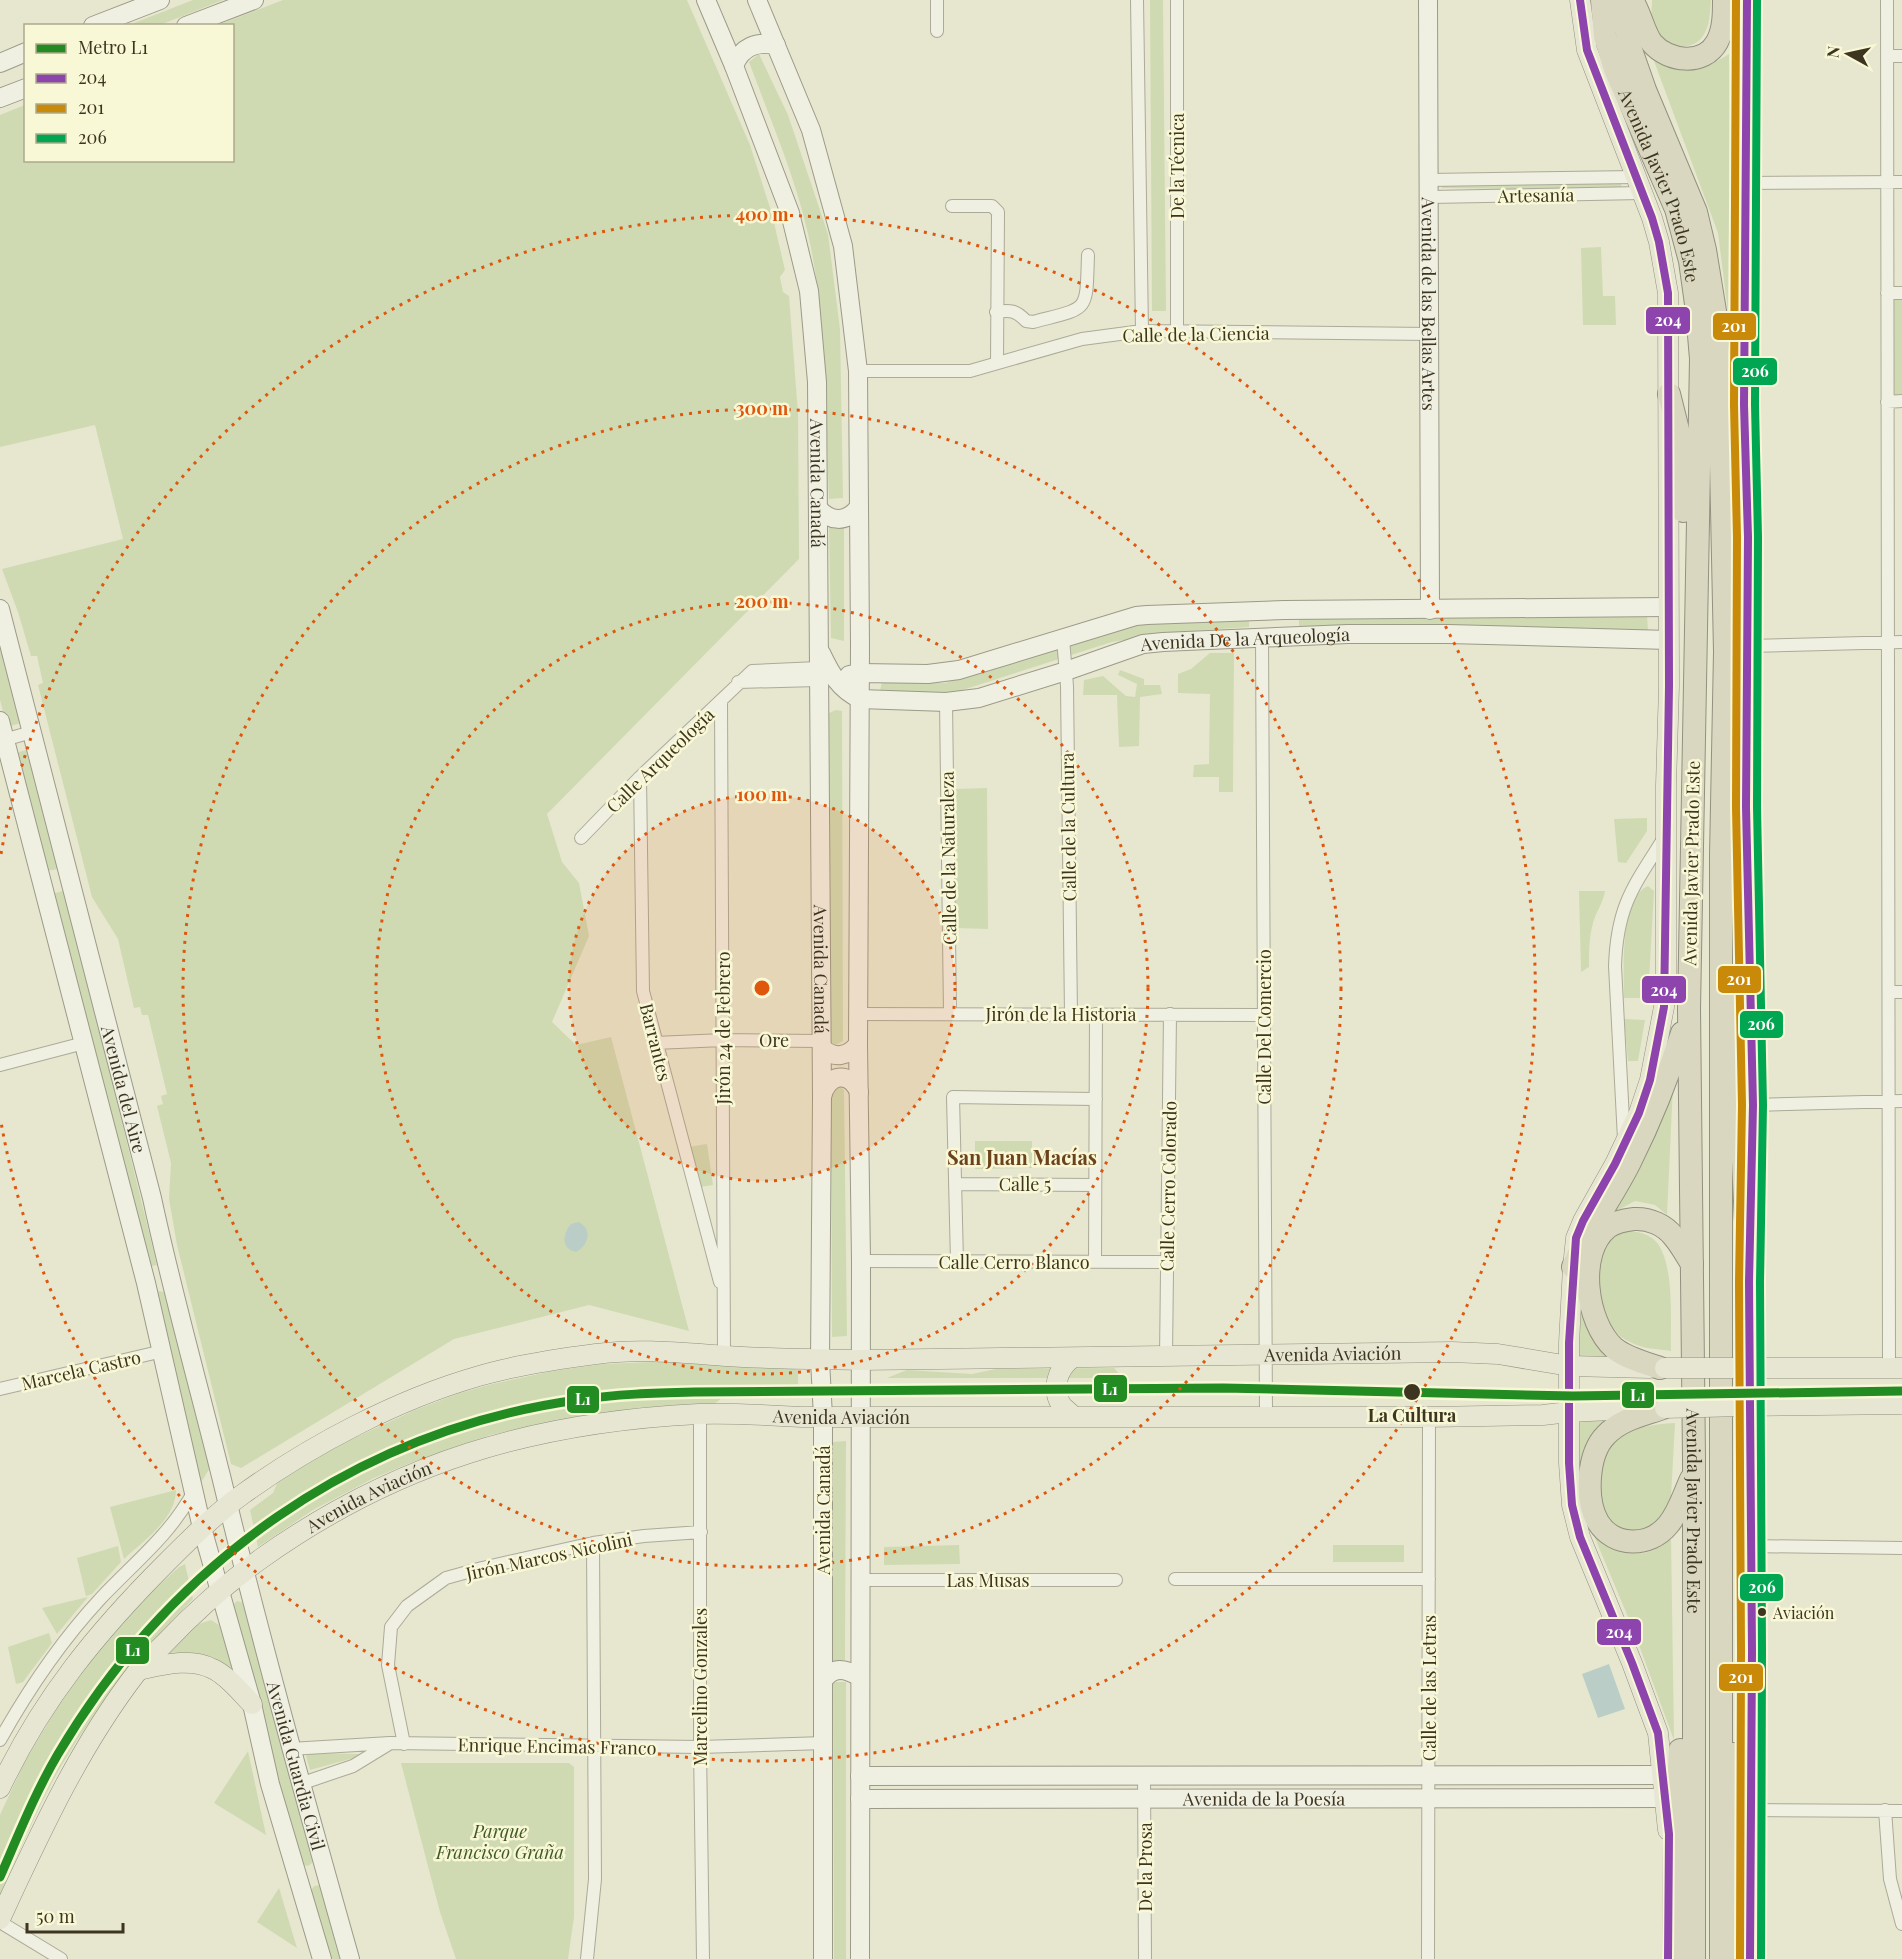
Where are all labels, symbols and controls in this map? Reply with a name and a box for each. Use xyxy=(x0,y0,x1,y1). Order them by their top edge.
legend xyxy=(24,24,234,162)
north arrow xyxy=(1818,24,1878,84)
text: Metro L1 xyxy=(78,35,148,59)
text: N xyxy=(1821,44,1844,59)
text: 204 xyxy=(78,65,106,89)
street label: Avenida Javier Prado Este xyxy=(1613,84,1705,284)
text: 201 xyxy=(78,95,104,119)
street label: De la Técnica xyxy=(1165,113,1189,219)
text: 206 xyxy=(78,125,107,149)
street label: Artesanía xyxy=(1496,182,1575,208)
street label: Avenida de las Bellas Artes xyxy=(1417,196,1441,411)
text: 400 m xyxy=(735,202,789,226)
line badge: 204 xyxy=(1645,306,1691,335)
text: 204 xyxy=(1654,309,1682,330)
line badge: 201 xyxy=(1712,312,1757,341)
text: 201 xyxy=(1722,315,1746,336)
street label: Calle de la Ciencia xyxy=(1122,321,1270,347)
line badge: 206 xyxy=(1732,357,1778,386)
text: 206 xyxy=(1741,360,1769,381)
text: 300 m xyxy=(736,396,789,420)
street label: Avenida Canadá xyxy=(805,418,830,548)
text: 200 m xyxy=(735,589,789,613)
street label: Avenida De la Arqueología xyxy=(1138,622,1350,656)
street label: Calle Arqueología xyxy=(601,702,719,818)
street label: Calle de la Cultura xyxy=(1055,752,1081,902)
street label: Avenida Javier Prado Este xyxy=(1677,760,1705,967)
street label: Calle de la Naturaleza xyxy=(934,771,962,945)
text: 100 m xyxy=(737,782,788,806)
street label: Avenida Canadá xyxy=(809,904,834,1034)
street label: Calle Del Comercio xyxy=(1252,949,1276,1105)
street label: Jirón 24 de Febrero xyxy=(711,951,735,1106)
line badge: 201 xyxy=(1717,965,1762,994)
text: 201 xyxy=(1727,968,1751,989)
line badge: 204 xyxy=(1641,975,1687,1004)
centre of rings xyxy=(752,978,772,998)
text: 204 xyxy=(1650,979,1678,1000)
street label: Barrantes xyxy=(635,1001,677,1083)
street label: Jirón de la Historia xyxy=(984,1002,1137,1026)
line badge: 206 xyxy=(1739,1010,1784,1039)
text: 206 xyxy=(1747,1013,1775,1034)
street label: Avenida del Aire xyxy=(96,1022,152,1156)
street label: Ore xyxy=(759,1028,789,1052)
street label: Calle Cerro Colorado xyxy=(1155,1100,1181,1272)
district label: San Juan Macías xyxy=(947,1143,1097,1170)
street label: Calle 5 xyxy=(999,1172,1051,1196)
street label: Calle Cerro Blanco xyxy=(938,1250,1090,1274)
street label: Avenida Aviación xyxy=(1263,1341,1402,1367)
street label: Marcela Castro xyxy=(19,1345,143,1395)
line badge: L1 xyxy=(1093,1374,1128,1403)
text: L1 xyxy=(1102,1378,1118,1399)
line badge: L1 xyxy=(1621,1381,1655,1409)
marker: La Cultura xyxy=(1402,1382,1422,1402)
text: L1 xyxy=(1630,1384,1646,1405)
line badge: L1 xyxy=(566,1385,600,1414)
text: L1 xyxy=(575,1388,591,1409)
street label: Avenida Aviación xyxy=(771,1403,910,1429)
place label: La Cultura xyxy=(1368,1403,1457,1427)
street label: Avenida Javier Prado Este xyxy=(1681,1407,1706,1614)
street label: Avenida Canadá xyxy=(811,1445,835,1576)
street label: Avenida Aviación xyxy=(301,1455,435,1538)
street label: Jirón Marcos Nicolini xyxy=(462,1527,635,1586)
street label: Las Musas xyxy=(946,1568,1030,1592)
line badge: 206 xyxy=(1739,1573,1784,1602)
text: 206 xyxy=(1748,1576,1776,1597)
place label: Aviación xyxy=(1772,1602,1835,1623)
marker: Aviación xyxy=(1756,1606,1768,1618)
street label: Marcelino Gonzales xyxy=(688,1608,712,1766)
street label: Calle de las Letras xyxy=(1417,1615,1441,1761)
line badge: 204 xyxy=(1596,1618,1642,1646)
text: 204 xyxy=(1605,1621,1633,1642)
line badge: L1 xyxy=(115,1636,150,1665)
text: L1 xyxy=(125,1639,141,1660)
line badge: 201 xyxy=(1718,1663,1764,1692)
text: 201 xyxy=(1729,1666,1753,1687)
street label: Avenida Guardia Civil xyxy=(262,1677,331,1853)
street label: Enrique Encimas Franco xyxy=(457,1732,657,1760)
street label: Avenida de la Poesía xyxy=(1182,1786,1345,1811)
park label: Parque Francisco Graña xyxy=(435,1819,564,1864)
street label: De la Prosa xyxy=(1133,1822,1157,1912)
scale bar xyxy=(27,1896,123,1934)
text: 50 m xyxy=(36,1904,75,1928)

